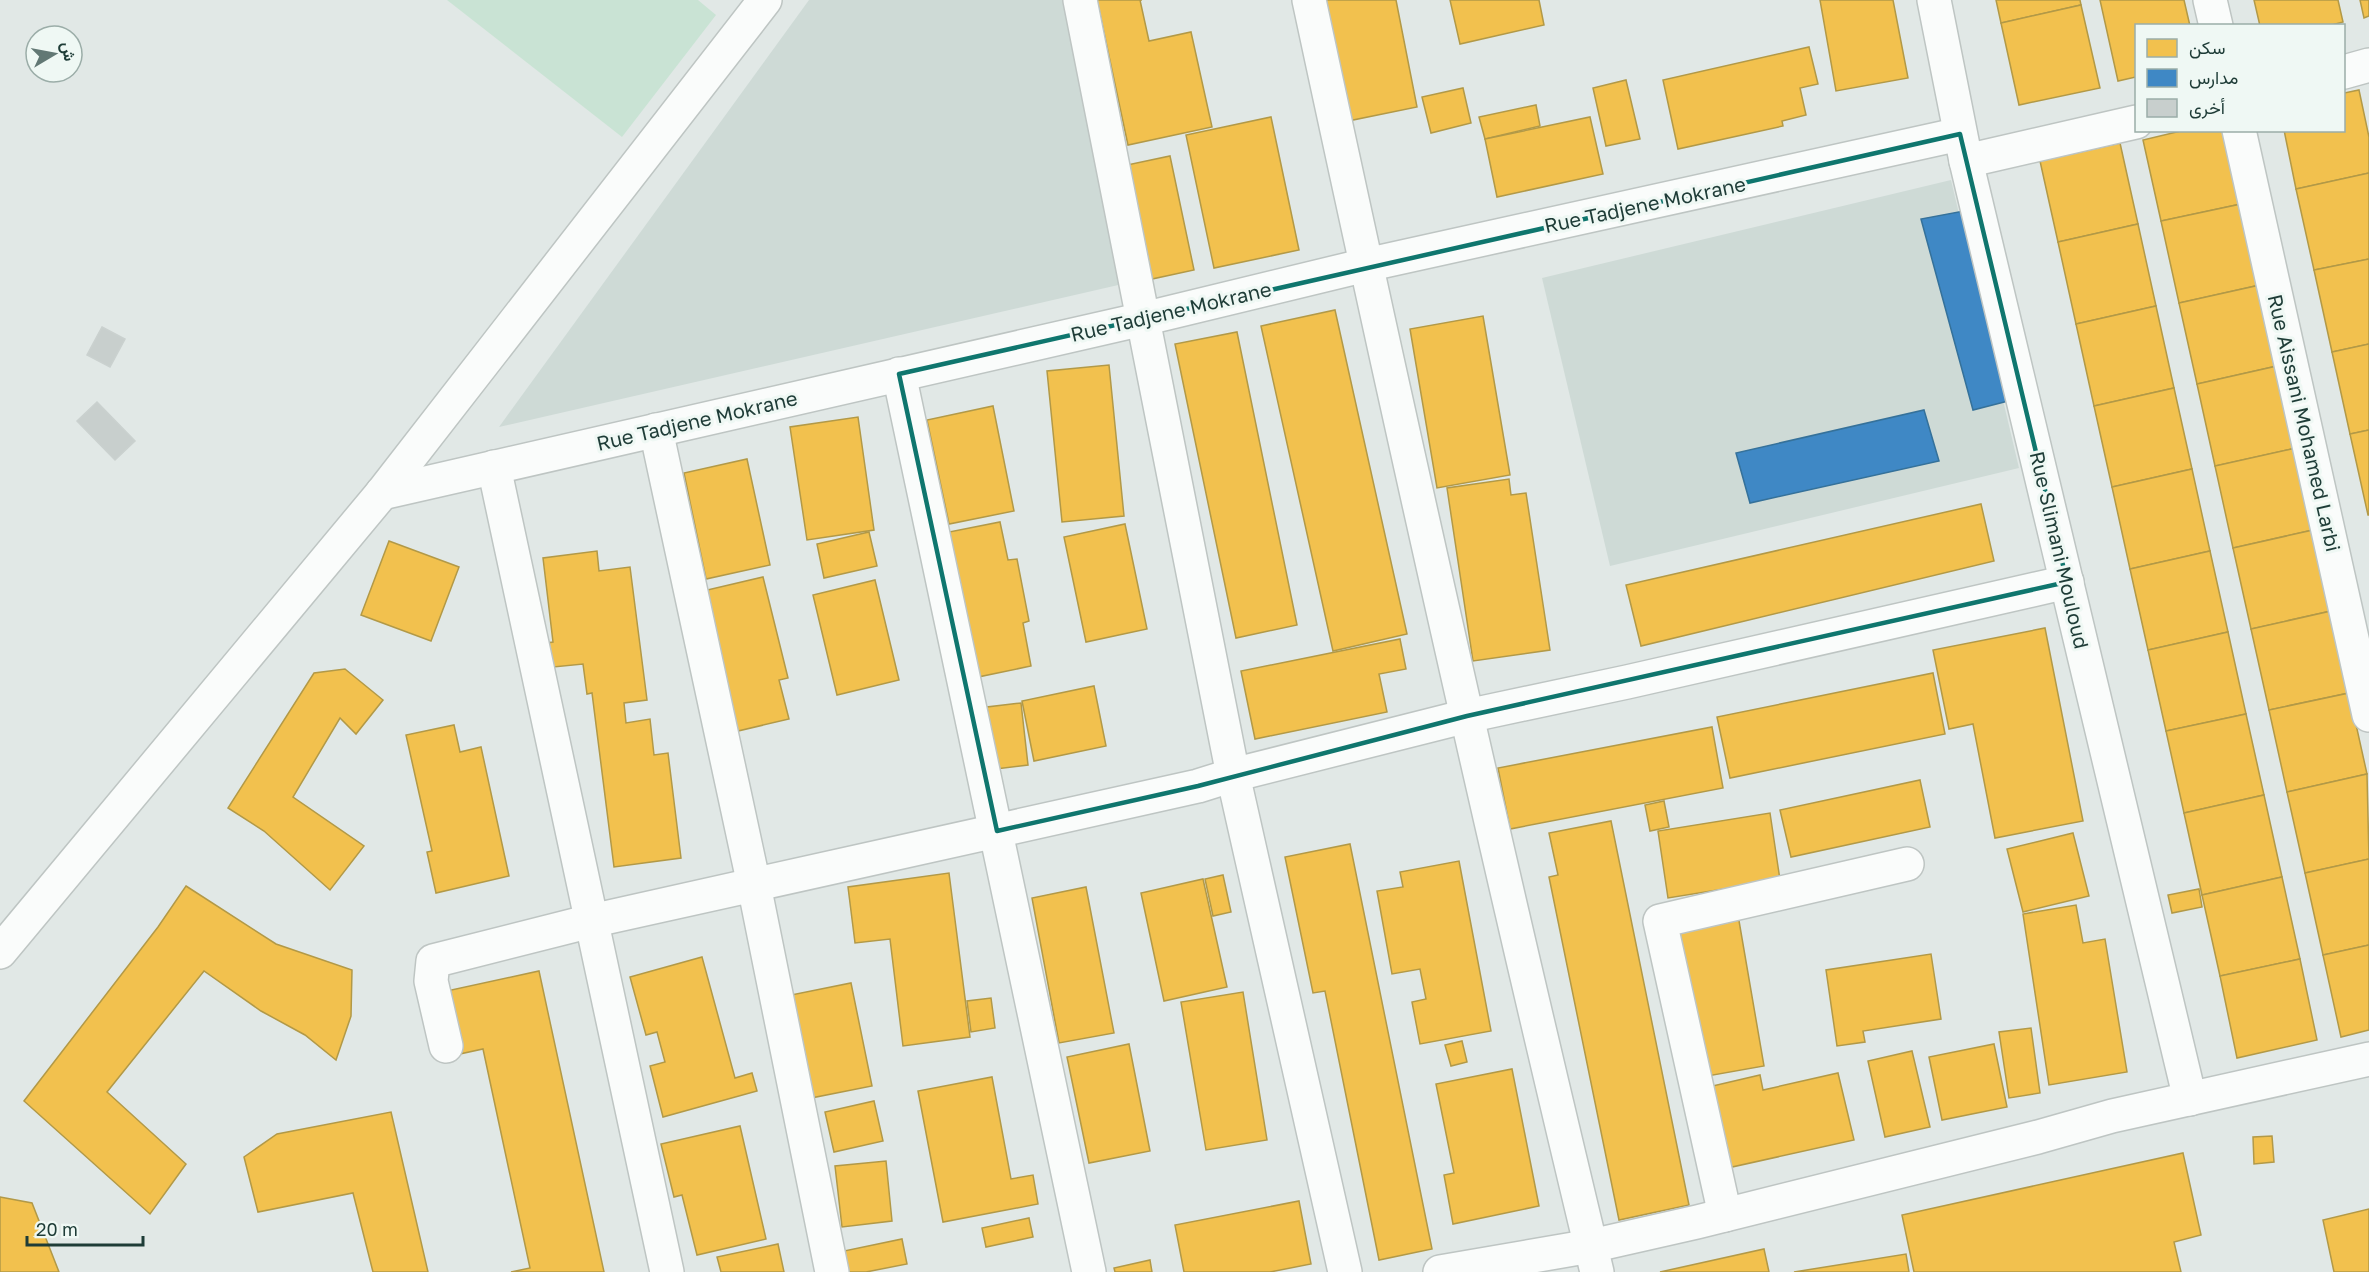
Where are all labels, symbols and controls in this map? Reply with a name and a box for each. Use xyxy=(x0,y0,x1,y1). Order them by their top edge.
north arrow xyxy=(24,24,84,84)
legend xyxy=(2135,24,2345,132)
text: سكن xyxy=(2189,36,2225,59)
text: ش xyxy=(57,40,80,63)
text: مدارس xyxy=(2189,66,2238,89)
text: أخرى xyxy=(2189,96,2225,119)
street label: Rue Tadjene Mokrane xyxy=(1542,171,1748,237)
street label: Rue Tadjene Mokrane xyxy=(1068,276,1273,346)
street label: Rue Aissani Mohamed Larbi xyxy=(2264,292,2346,554)
street label: Rue Tadjene Mokrane xyxy=(594,385,799,455)
street label: Rue Slimani Mouloud xyxy=(2026,449,2094,651)
scale bar xyxy=(27,1209,142,1247)
text: 20 m xyxy=(36,1218,78,1240)

